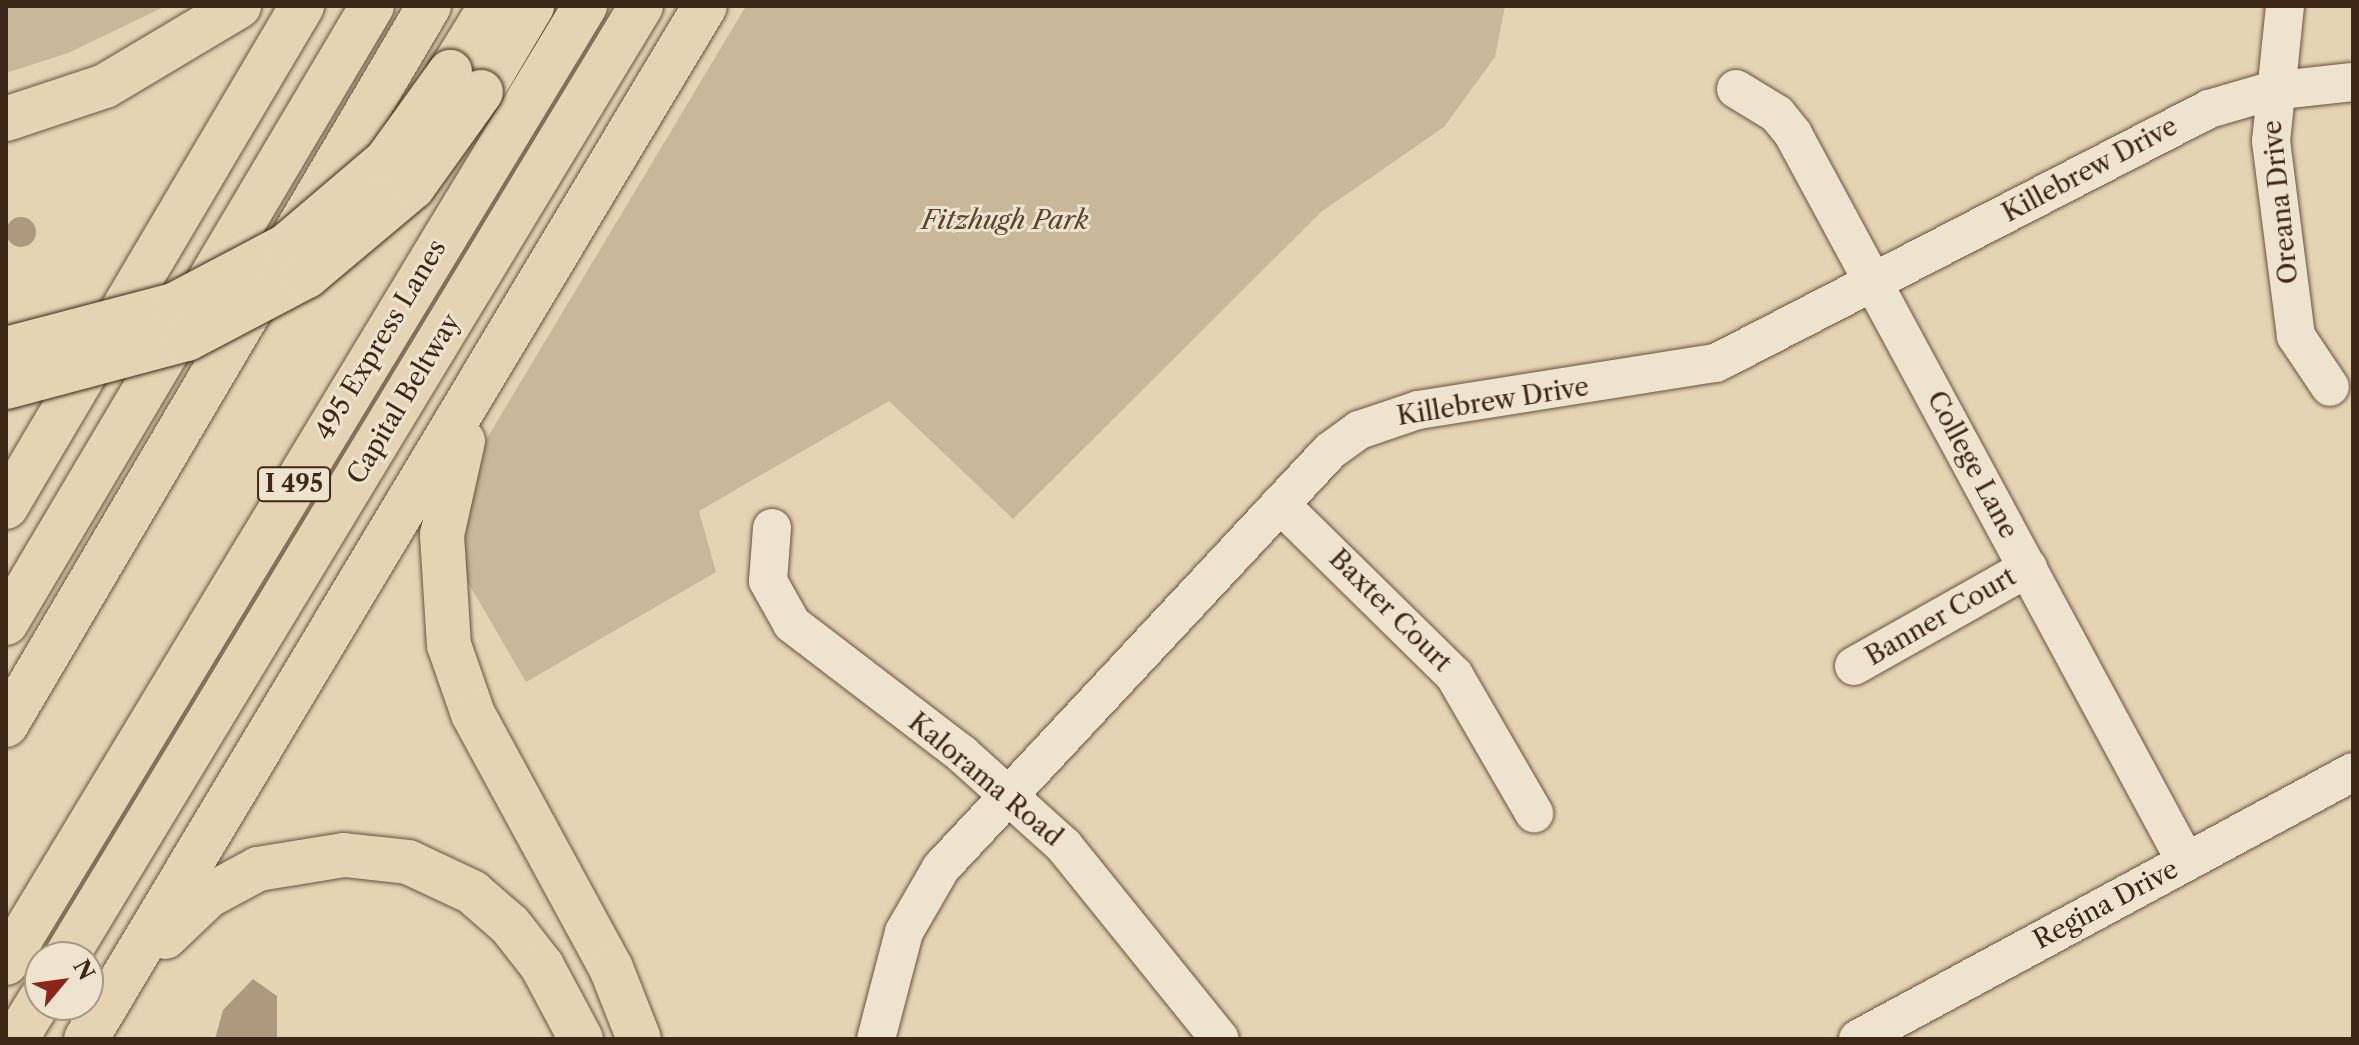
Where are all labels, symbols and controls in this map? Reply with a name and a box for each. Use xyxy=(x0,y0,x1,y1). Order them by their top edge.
street label: Killebrew Drive xyxy=(1997,111,2183,229)
street label: Oreana Drive xyxy=(2257,118,2305,286)
park label: Fitzhugh Park xyxy=(922,205,1088,237)
street label: 495 Express Lanes xyxy=(309,234,453,446)
street label: Capital Beltway xyxy=(341,308,467,490)
street label: Killebrew Drive xyxy=(1394,371,1592,433)
street label: College Lane xyxy=(1920,386,2024,544)
road number: I 495 xyxy=(256,464,332,504)
street label: Baxter Court xyxy=(1322,543,1458,679)
street label: Banner Court xyxy=(1860,561,2022,673)
street label: Kalorama Road xyxy=(902,707,1068,853)
street label: Regina Drive xyxy=(2028,854,2184,956)
north arrow xyxy=(24,941,104,1021)
text: N xyxy=(67,955,100,985)

